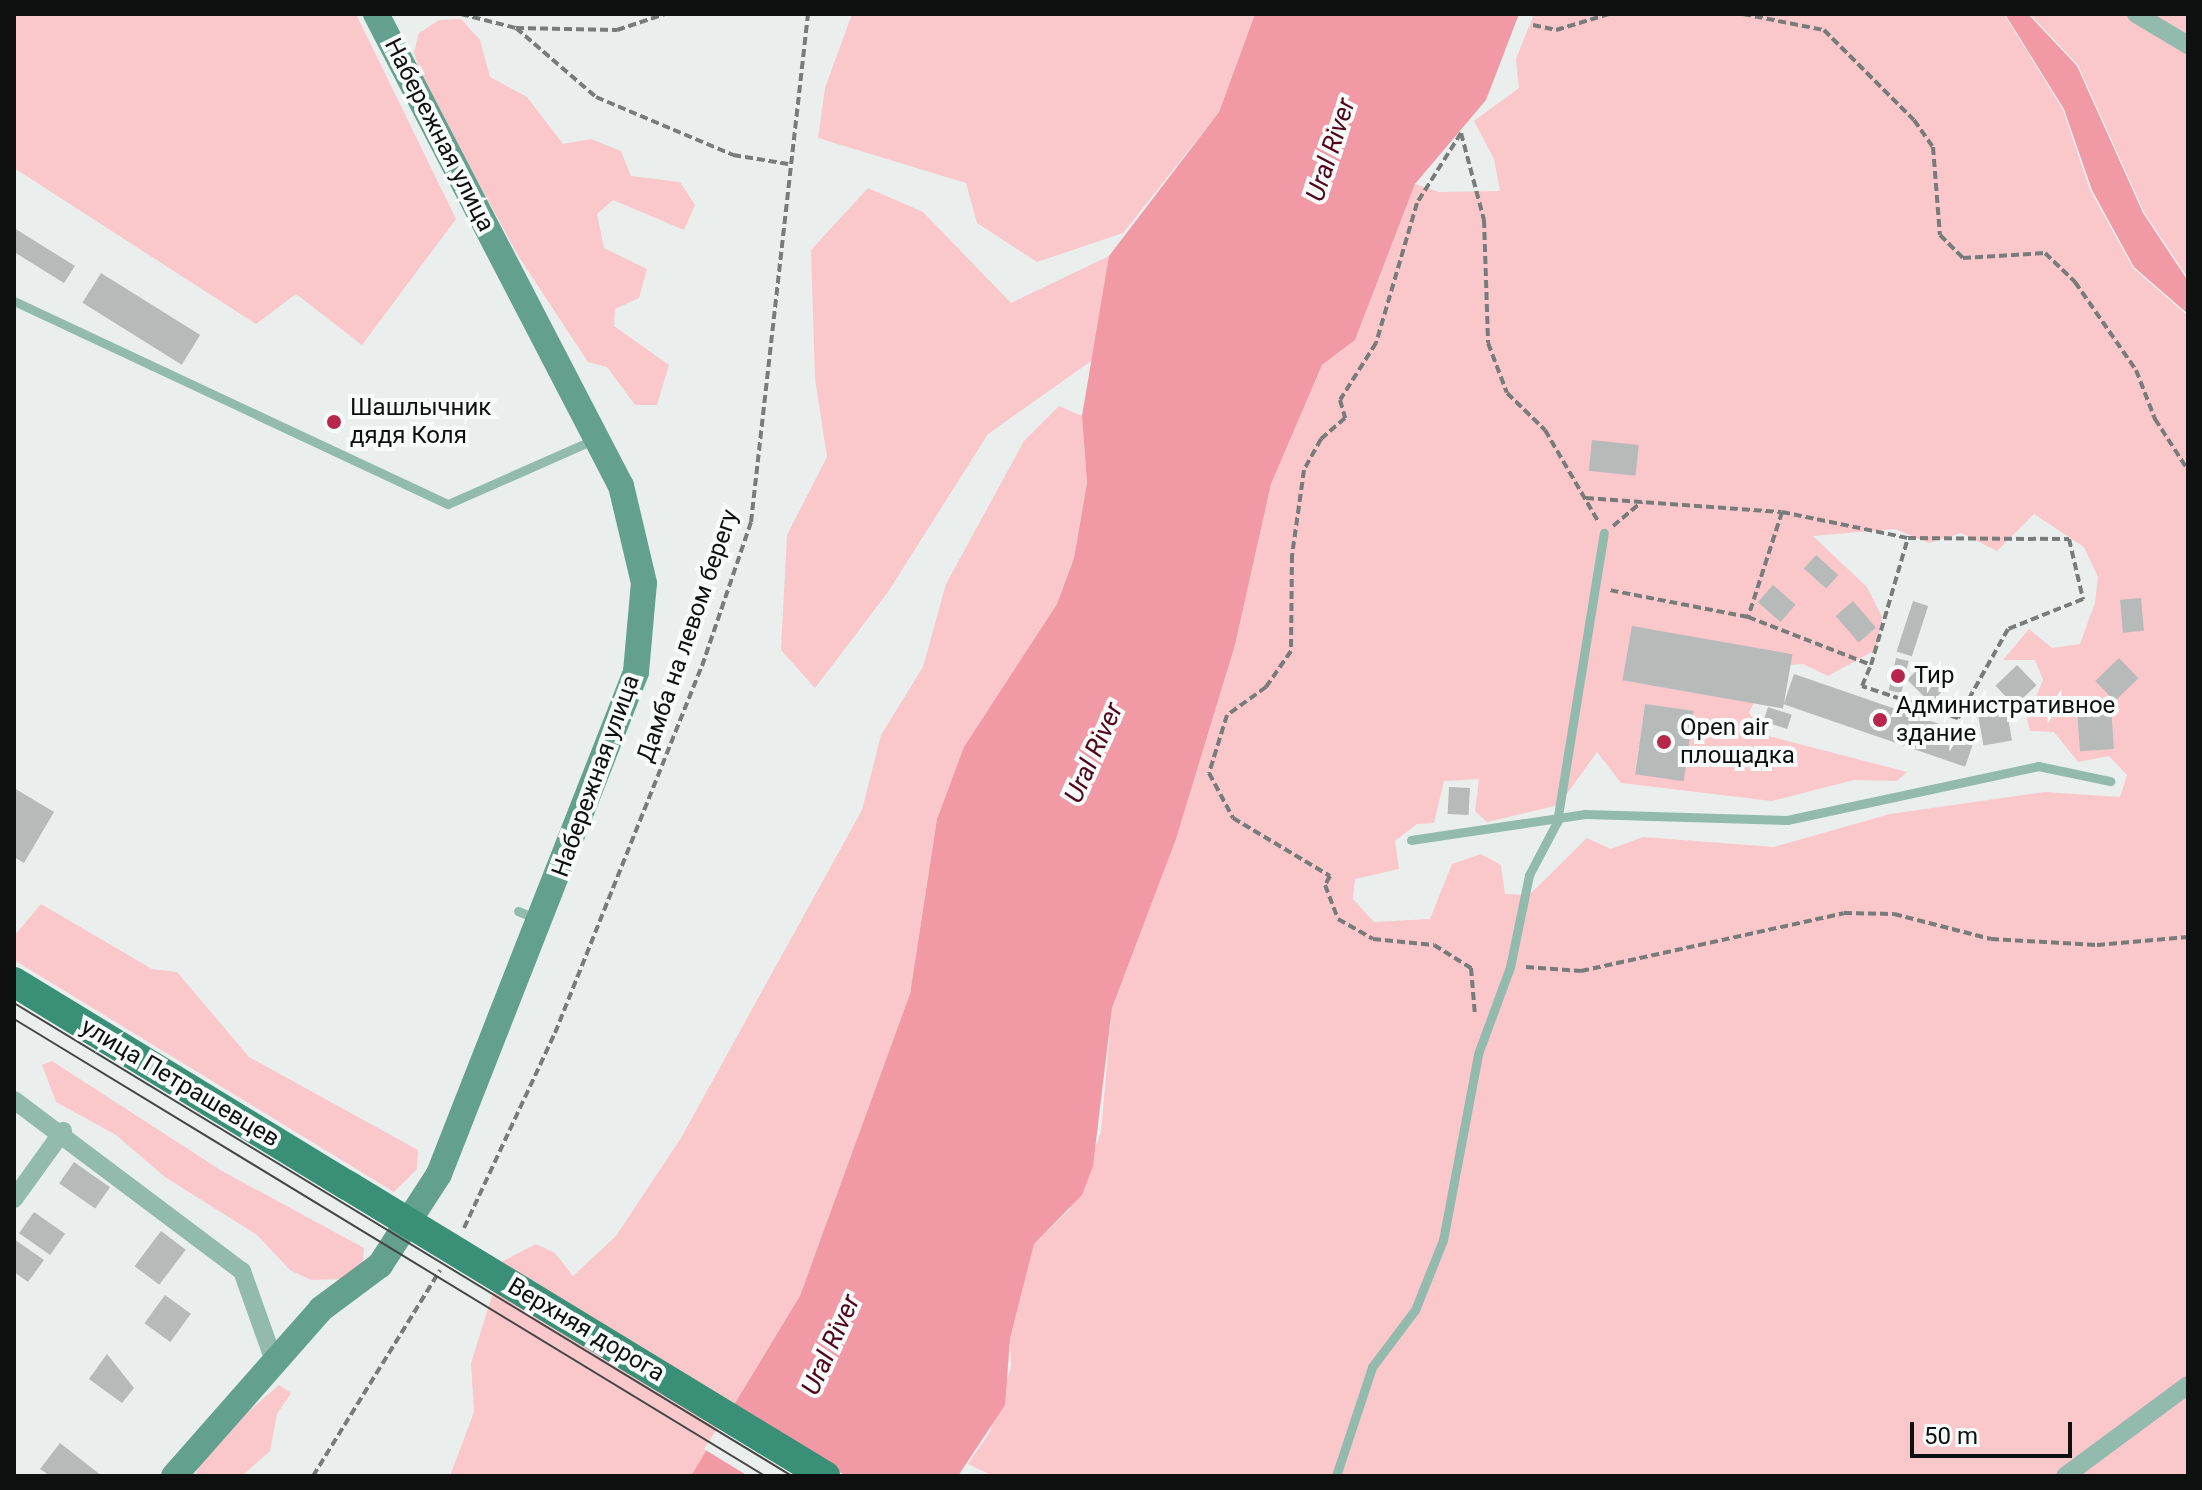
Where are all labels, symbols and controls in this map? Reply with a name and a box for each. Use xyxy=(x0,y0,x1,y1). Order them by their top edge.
street label: Набережная улица xyxy=(378,34,500,236)
water label: Ural River xyxy=(1300,95,1362,205)
place label: Шашлычник дядя Коля xyxy=(350,394,491,450)
marker: Шашлычник дядя Коля xyxy=(325,413,343,431)
street label: Дамба на левом берегу xyxy=(631,506,745,766)
place label: Тир xyxy=(1914,662,1954,690)
marker: Тир xyxy=(1889,667,1907,685)
street label: Набережная улица xyxy=(546,671,646,881)
place label: Административное здание xyxy=(1896,692,2115,748)
water label: Ural River xyxy=(1058,698,1130,808)
marker: Административное здание xyxy=(1871,711,1889,729)
place label: Open air площадка xyxy=(1680,714,1795,770)
marker: Open air площадка xyxy=(1655,733,1673,751)
street label: улица Петрашевцев xyxy=(76,1012,284,1154)
street label: Верхняя дорога xyxy=(503,1272,669,1388)
water label: Ural River xyxy=(795,1290,867,1400)
scale bar xyxy=(1914,1406,2076,1456)
text: 50 m xyxy=(1924,1422,1978,1450)

